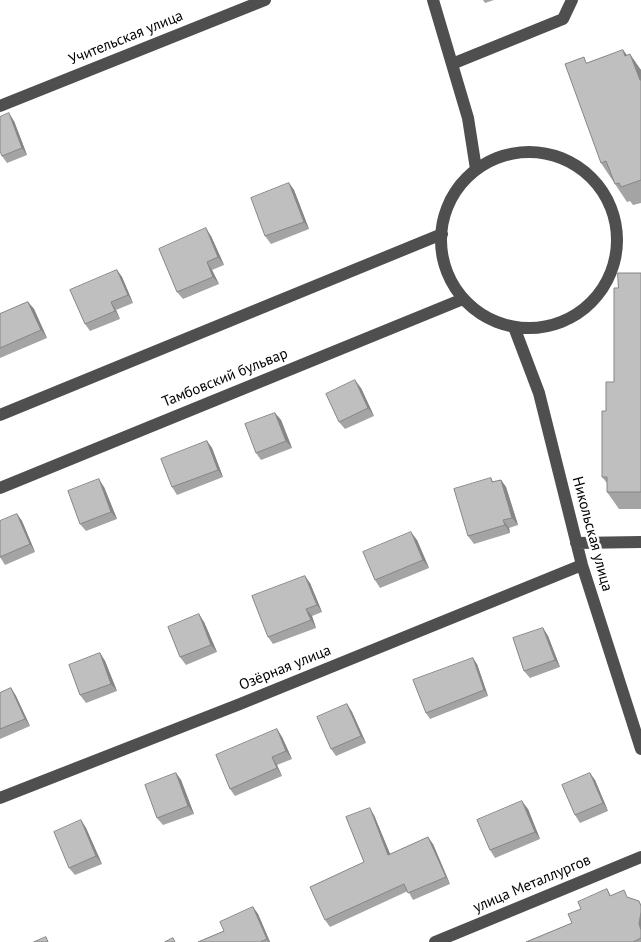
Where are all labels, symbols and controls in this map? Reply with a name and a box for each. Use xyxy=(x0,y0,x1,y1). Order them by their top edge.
street label: Учительская улица xyxy=(66,7,186,69)
street label: Тамбовский бульвар xyxy=(160,345,290,411)
street label: Никольская улица xyxy=(568,475,616,593)
street label: Озёрная улица xyxy=(236,641,334,695)
street label: улица Металлургов xyxy=(470,851,594,917)

